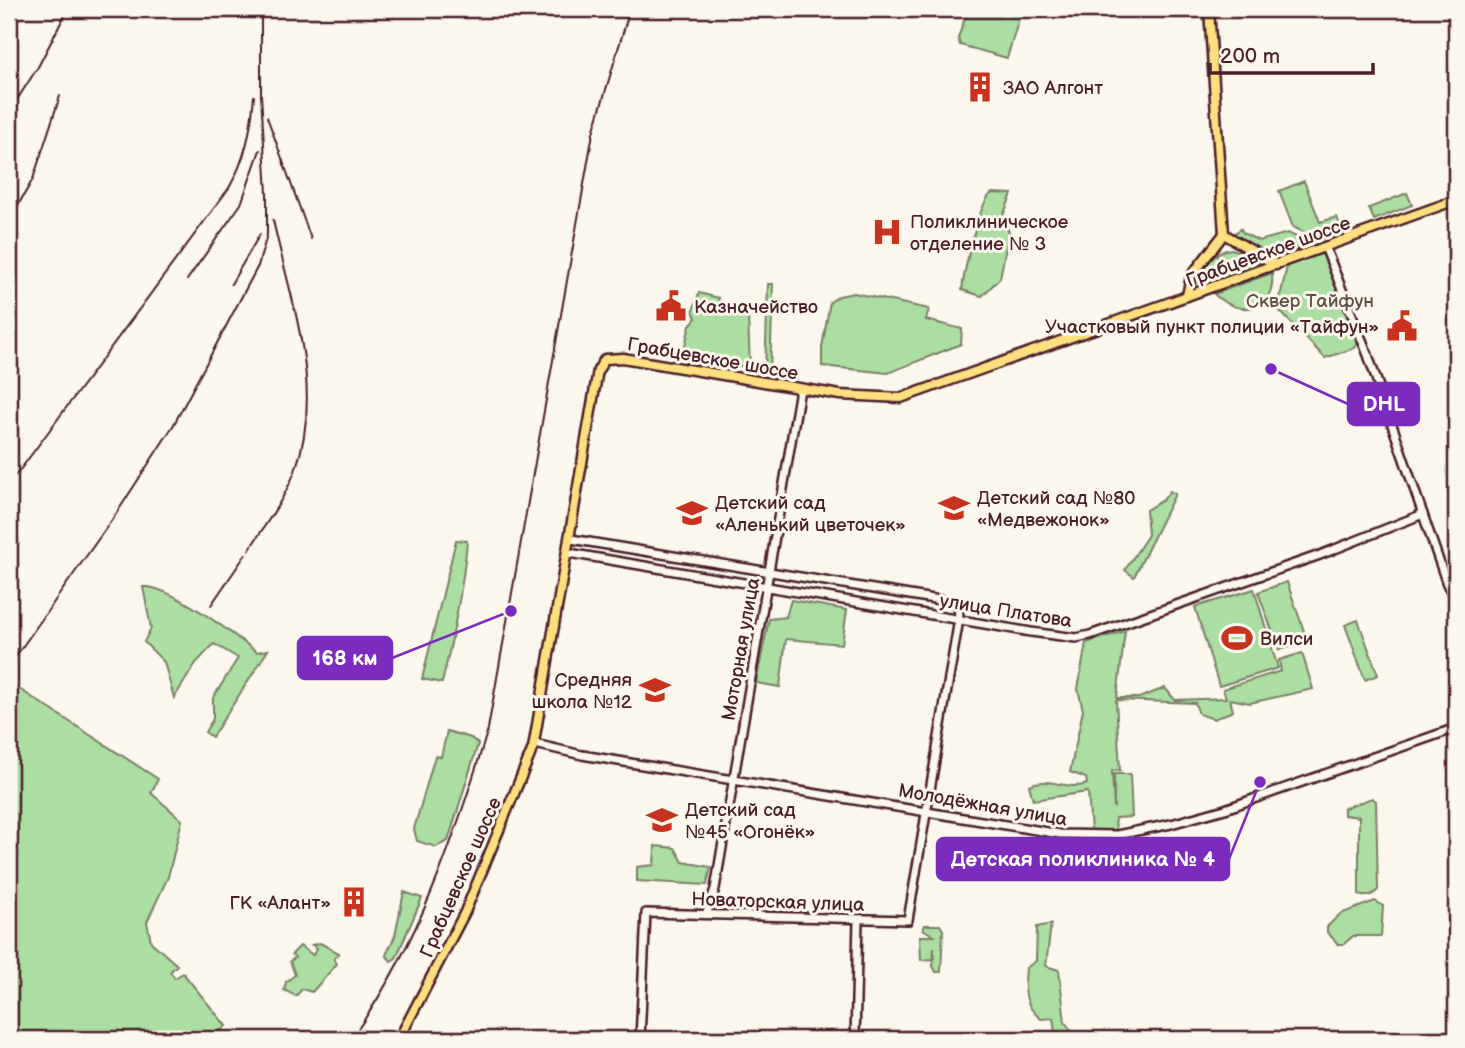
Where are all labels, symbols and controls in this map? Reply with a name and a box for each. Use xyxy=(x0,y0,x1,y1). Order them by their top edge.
scale bar xyxy=(1210,32,1372,76)
text: 200 m xyxy=(1220,44,1280,69)
building icon: ЗАО Алгонт xyxy=(963,70,997,104)
place label: ЗАО Алгонт xyxy=(1003,77,1103,100)
place label: Поликлиническое отделение № 3 xyxy=(910,211,1069,256)
street label: Грабцевское шоссе xyxy=(1183,212,1354,293)
hospital icon: Поликлиническое отделение № 3 xyxy=(870,215,904,249)
public building icon: Казначейство xyxy=(654,289,688,323)
park label: Сквер Тайфун xyxy=(1246,290,1374,313)
place label: Казначейство xyxy=(694,296,818,319)
public building icon: Участковый пункт полиции «Тайфун» xyxy=(1385,309,1419,343)
place label: Участковый пункт полиции «Тайфун» xyxy=(1045,316,1379,339)
street label: Грабцевское шоссе xyxy=(625,333,800,386)
callout: DHL xyxy=(1348,383,1419,425)
text: DHL xyxy=(1363,392,1405,417)
place label: Детский сад №80 «Медвежонок» xyxy=(977,487,1135,532)
school or university icon: Детский сад №80 «Медвежонок» xyxy=(937,491,971,525)
place label: Детский сад «Аленький цветочек» xyxy=(715,492,906,537)
school or university icon: Детский сад «Аленький цветочек» xyxy=(675,496,709,530)
street label: Моторная улица xyxy=(718,576,765,723)
street label: улица Платова xyxy=(938,590,1073,633)
sports icon: Вилси xyxy=(1220,621,1254,655)
place label: Вилси xyxy=(1260,628,1313,651)
callout: 168 км xyxy=(298,637,392,679)
text: 168 км xyxy=(312,646,378,671)
place label: Средняя школа №12 xyxy=(532,669,633,714)
school or university icon: Средняя школа №12 xyxy=(638,673,672,707)
street label: Молодёжная улица xyxy=(896,779,1069,832)
street label: Грабцевское шоссе xyxy=(416,793,507,961)
place label: Детский сад №45 «Огонёк» xyxy=(685,799,815,844)
school or university icon: Детский сад №45 «Огонёк» xyxy=(645,803,679,837)
callout: Детская поликлиника № 4 xyxy=(937,838,1229,880)
text: Детская поликлиника № 4 xyxy=(951,847,1216,872)
building icon: ГК «Алант» xyxy=(337,885,371,919)
street label: Новаторская улица xyxy=(691,888,865,917)
place label: ГК «Алант» xyxy=(229,892,331,915)

